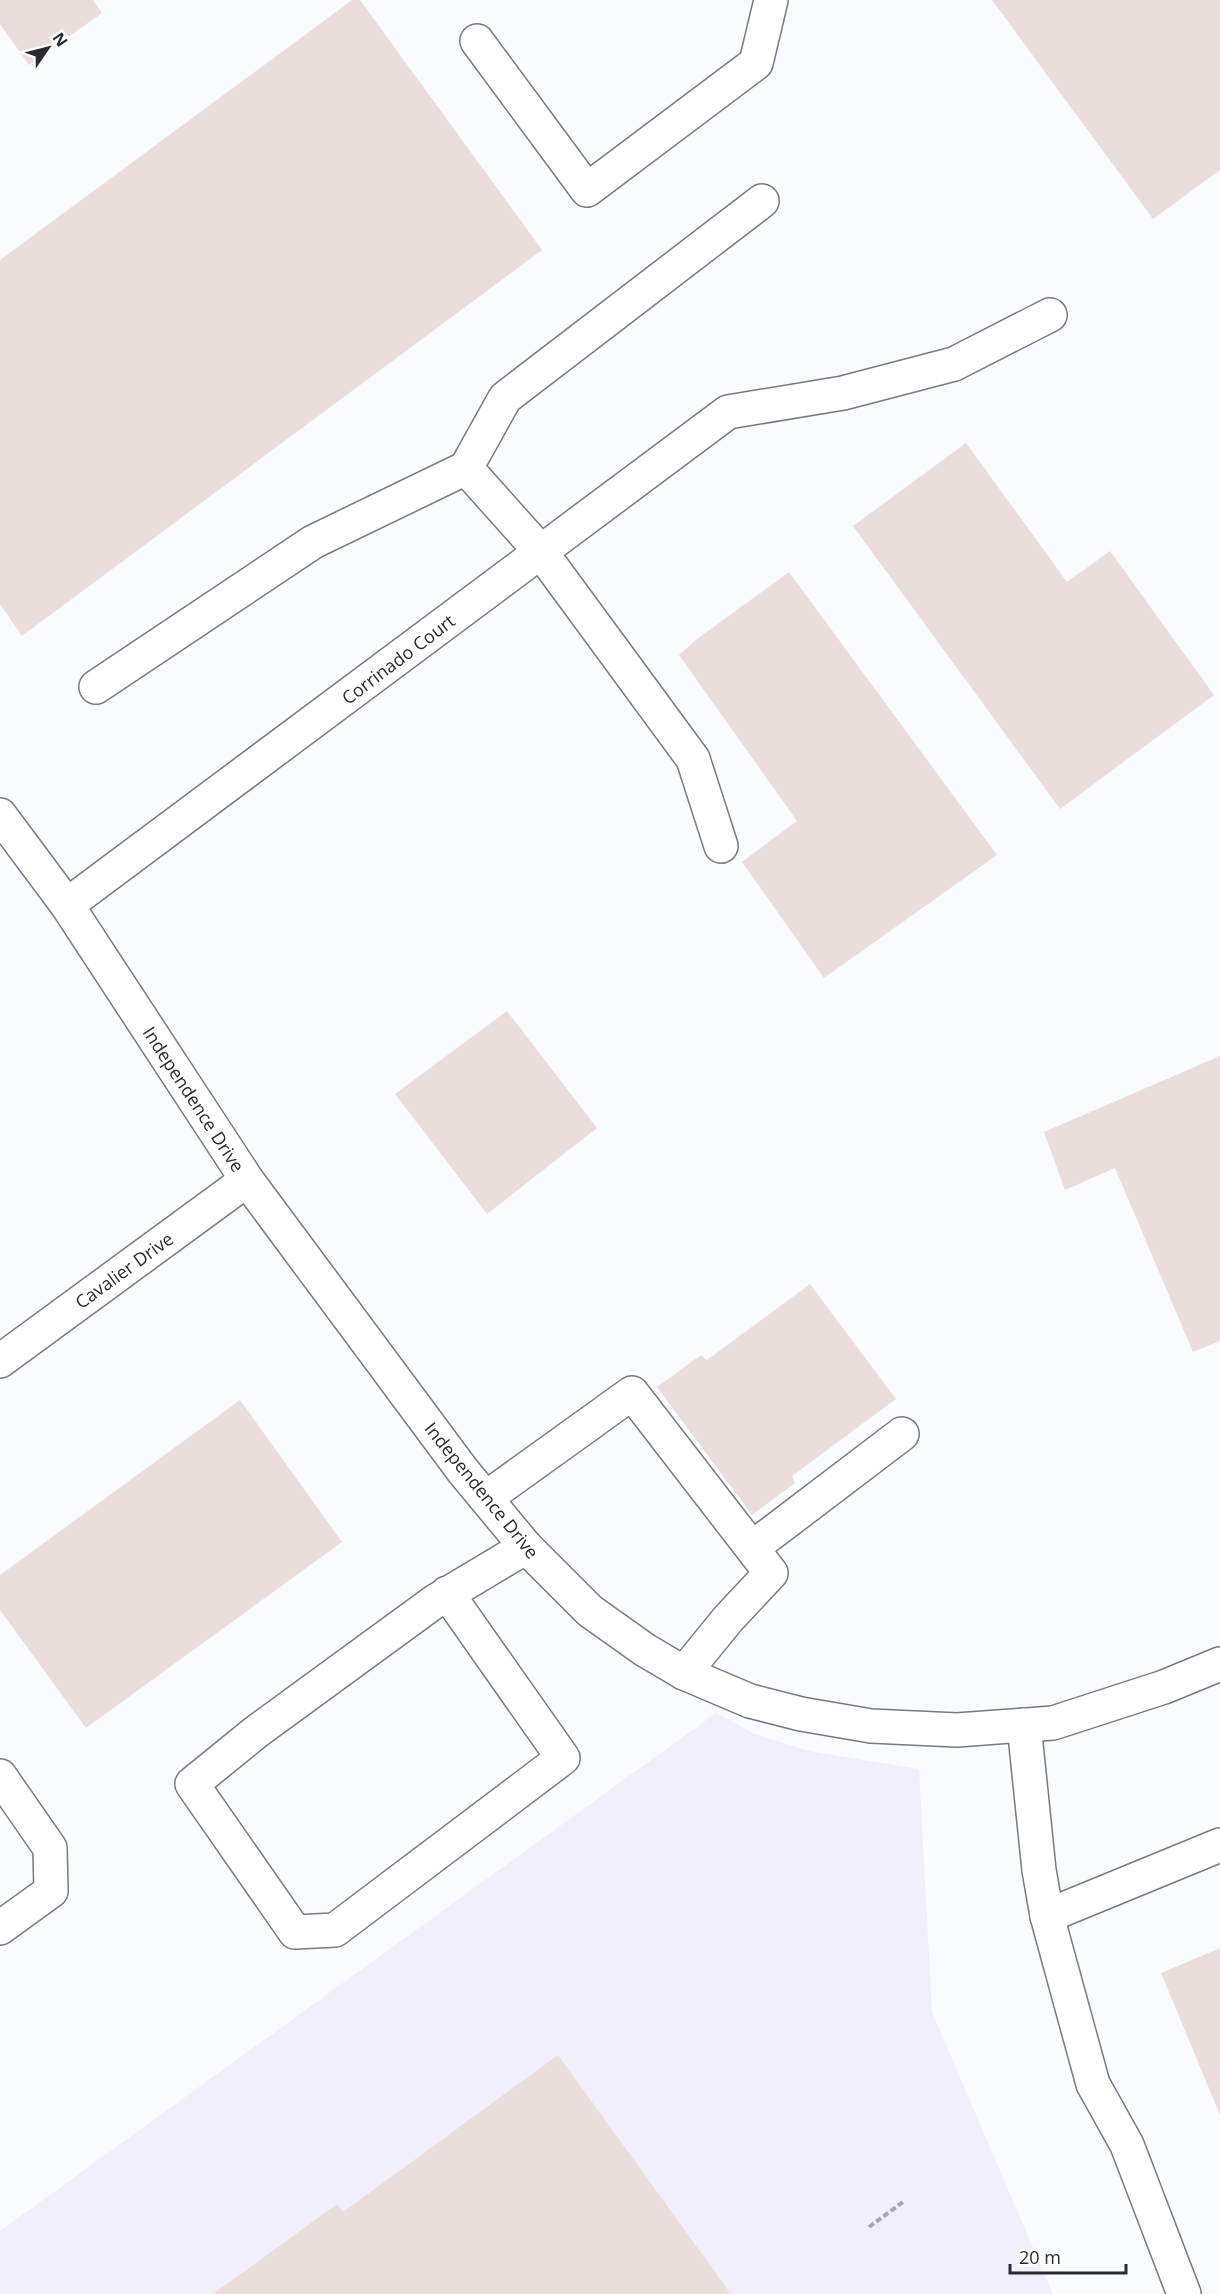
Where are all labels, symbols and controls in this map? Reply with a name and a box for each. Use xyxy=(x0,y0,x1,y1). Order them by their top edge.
north arrow xyxy=(18,18,78,78)
text: N xyxy=(48,28,73,51)
street label: Corrinado Court xyxy=(336,609,460,709)
street label: Independence Drive xyxy=(138,1022,250,1176)
street label: Cavalier Drive xyxy=(70,1226,178,1314)
street label: Independence Drive xyxy=(420,1417,544,1563)
scale bar xyxy=(1010,2237,1126,2275)
text: 20 m xyxy=(1019,2245,1061,2269)

